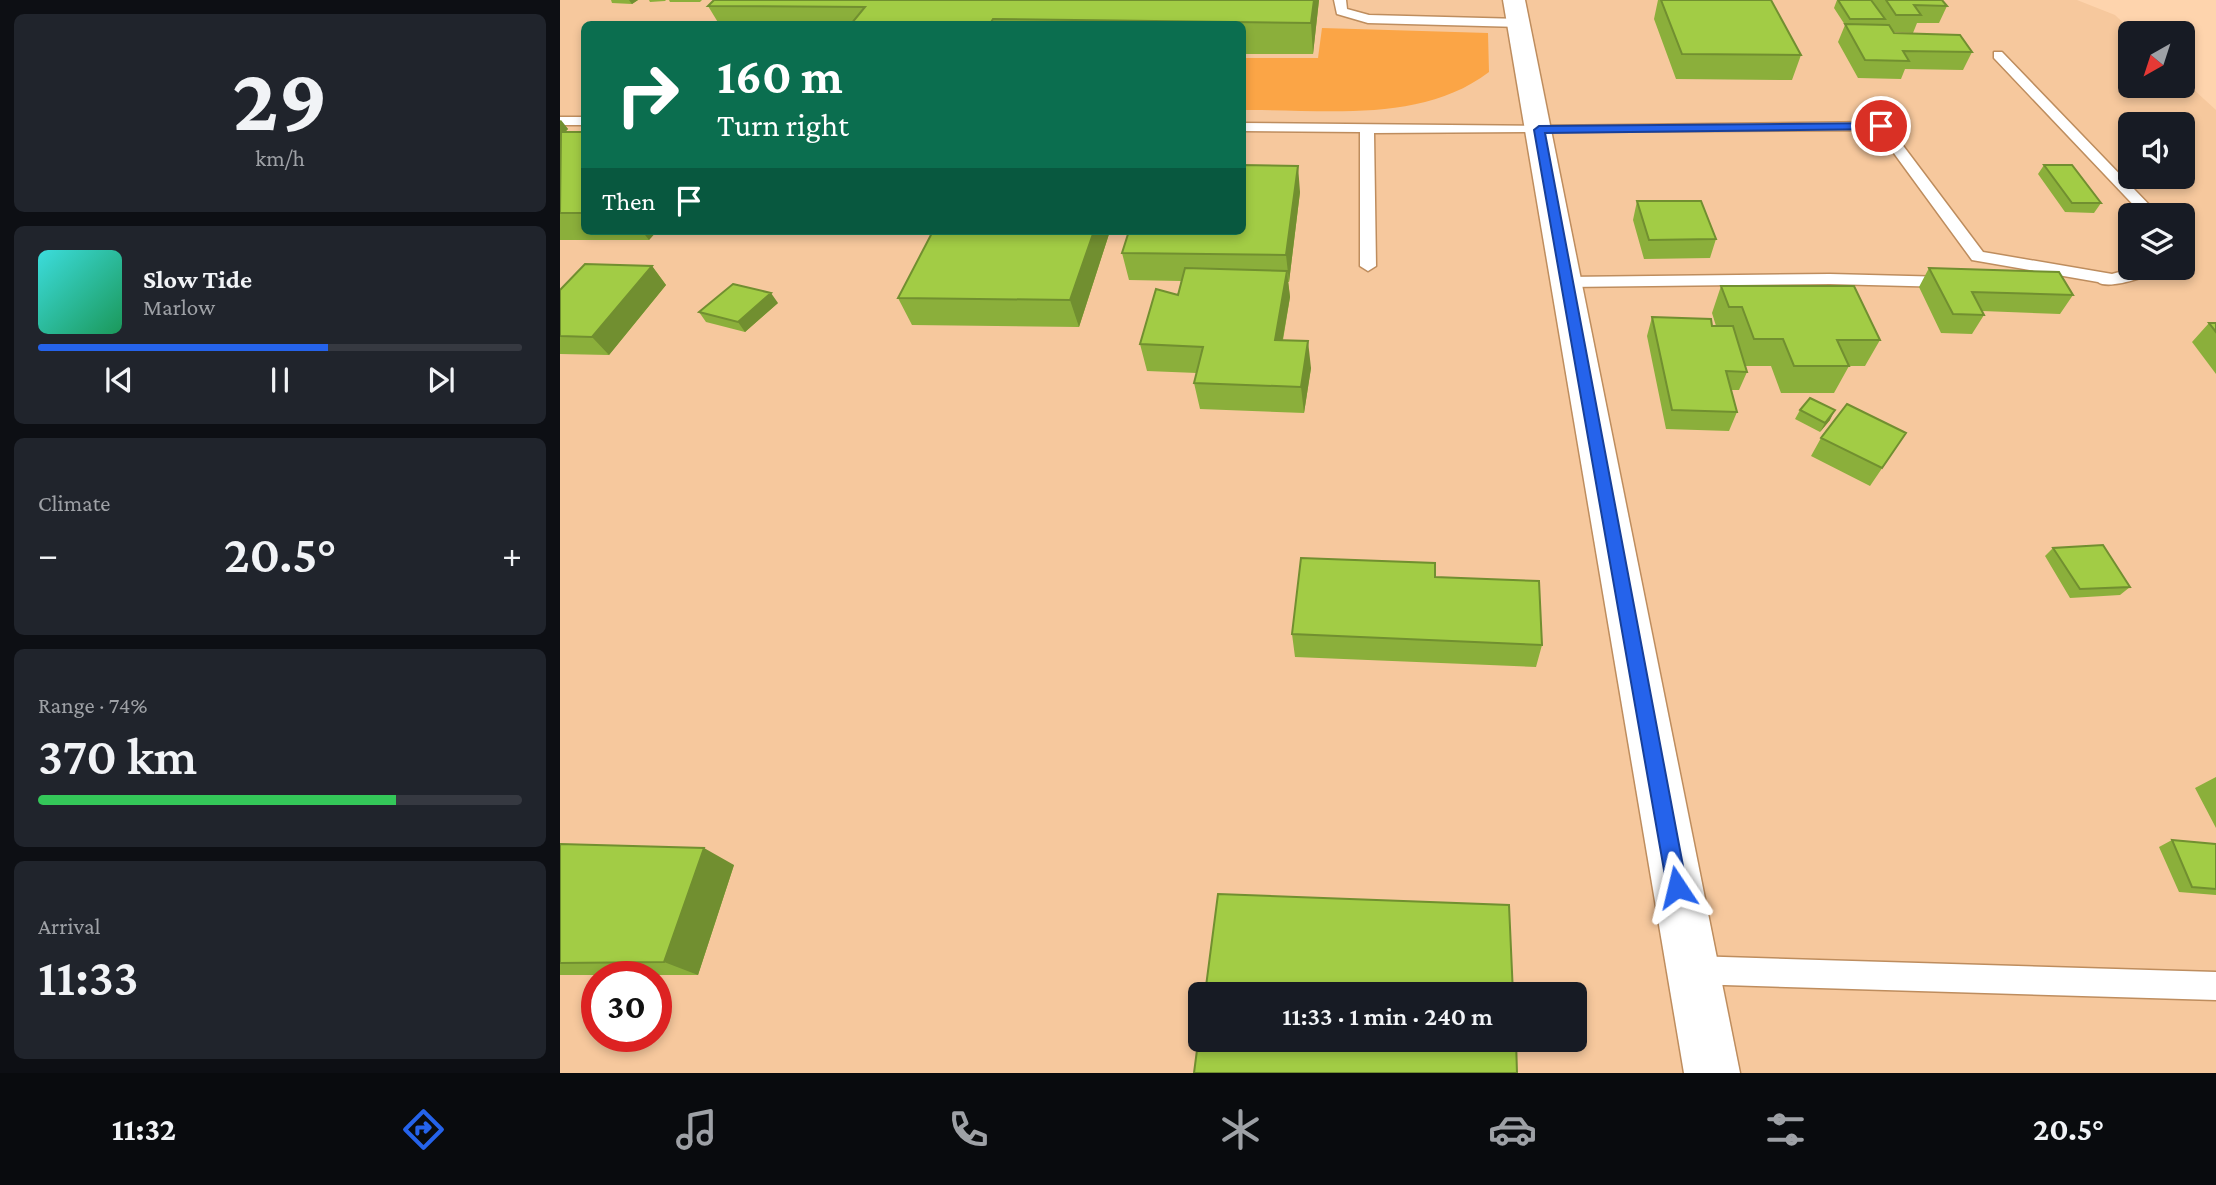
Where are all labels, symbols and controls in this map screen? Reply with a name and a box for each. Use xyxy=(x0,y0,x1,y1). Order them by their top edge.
north arrow xyxy=(2118,21,2194,98)
map controls xyxy=(2118,21,2195,280)
text: 29 xyxy=(232,48,328,150)
icon: right xyxy=(602,49,693,140)
text: 160 m xyxy=(717,49,843,104)
pin xyxy=(1851,96,1911,156)
text: Turn right xyxy=(717,107,849,143)
icon: arrive xyxy=(1862,107,1900,145)
button: sound xyxy=(2118,112,2195,189)
text: km/h xyxy=(255,145,305,171)
icon: arrive xyxy=(670,182,708,220)
text: Then xyxy=(602,187,656,216)
button: layers xyxy=(2118,203,2195,280)
text: Slow Tide xyxy=(143,265,252,294)
text: Marlow xyxy=(143,294,215,320)
icon: previous xyxy=(100,361,138,399)
icon: pause xyxy=(261,361,299,399)
icon: next xyxy=(422,361,460,399)
text: Climate xyxy=(38,490,110,516)
text: 20.5° xyxy=(224,525,336,583)
text: − xyxy=(38,533,58,575)
text: + xyxy=(502,533,522,575)
text: Range · 74% xyxy=(38,692,147,718)
text: 370 km xyxy=(38,727,197,785)
position arrow xyxy=(1640,850,1714,924)
text: Arrival xyxy=(38,913,101,939)
text: 11:33 xyxy=(38,948,139,1006)
speed limit sign: 30 xyxy=(581,961,672,1052)
text: 11:33 · 1 min · 240 m xyxy=(1282,1002,1493,1031)
icon: directions xyxy=(399,1105,448,1154)
icon: music xyxy=(672,1105,721,1154)
icon: phone xyxy=(944,1105,993,1154)
icon: climate xyxy=(1216,1105,1265,1154)
icon: car xyxy=(1488,1105,1537,1154)
icon: filters xyxy=(1761,1105,1810,1154)
text: 11:32 xyxy=(112,1111,176,1147)
text: 20.5° xyxy=(2033,1111,2104,1147)

